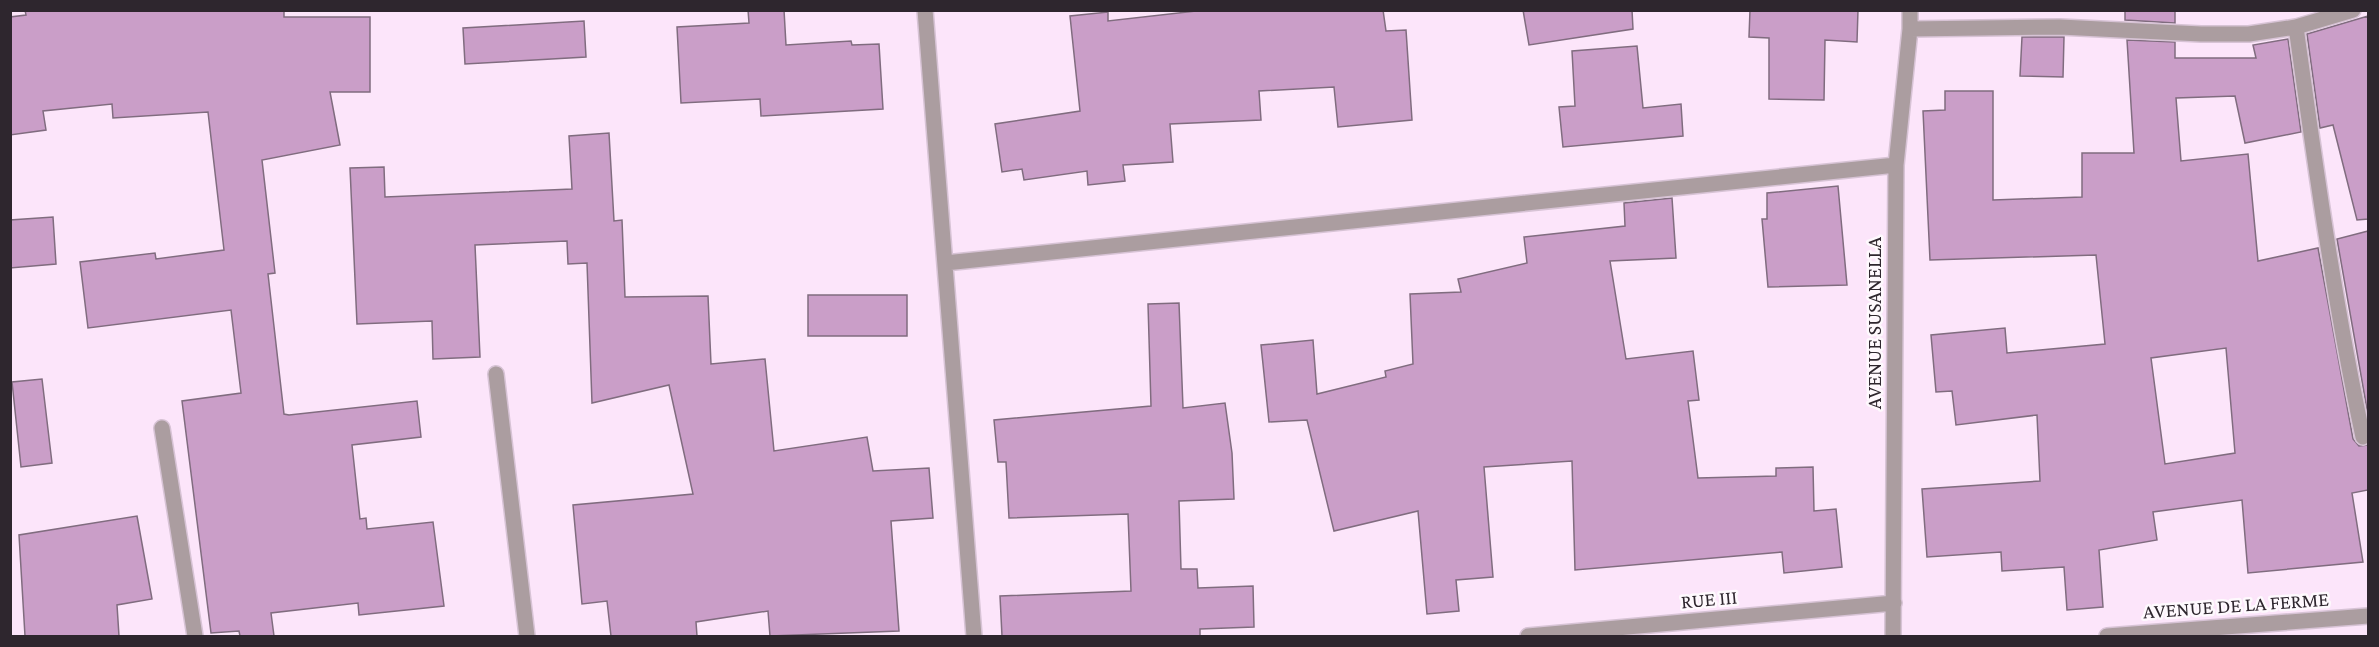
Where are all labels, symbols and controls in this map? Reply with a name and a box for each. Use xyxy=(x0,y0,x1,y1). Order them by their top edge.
street label: AVENUE SUSANELLA xyxy=(1863,236,1885,409)
street label: RUE III xyxy=(1680,586,1738,612)
street label: AVENUE DE LA FERME xyxy=(2142,588,2330,622)

